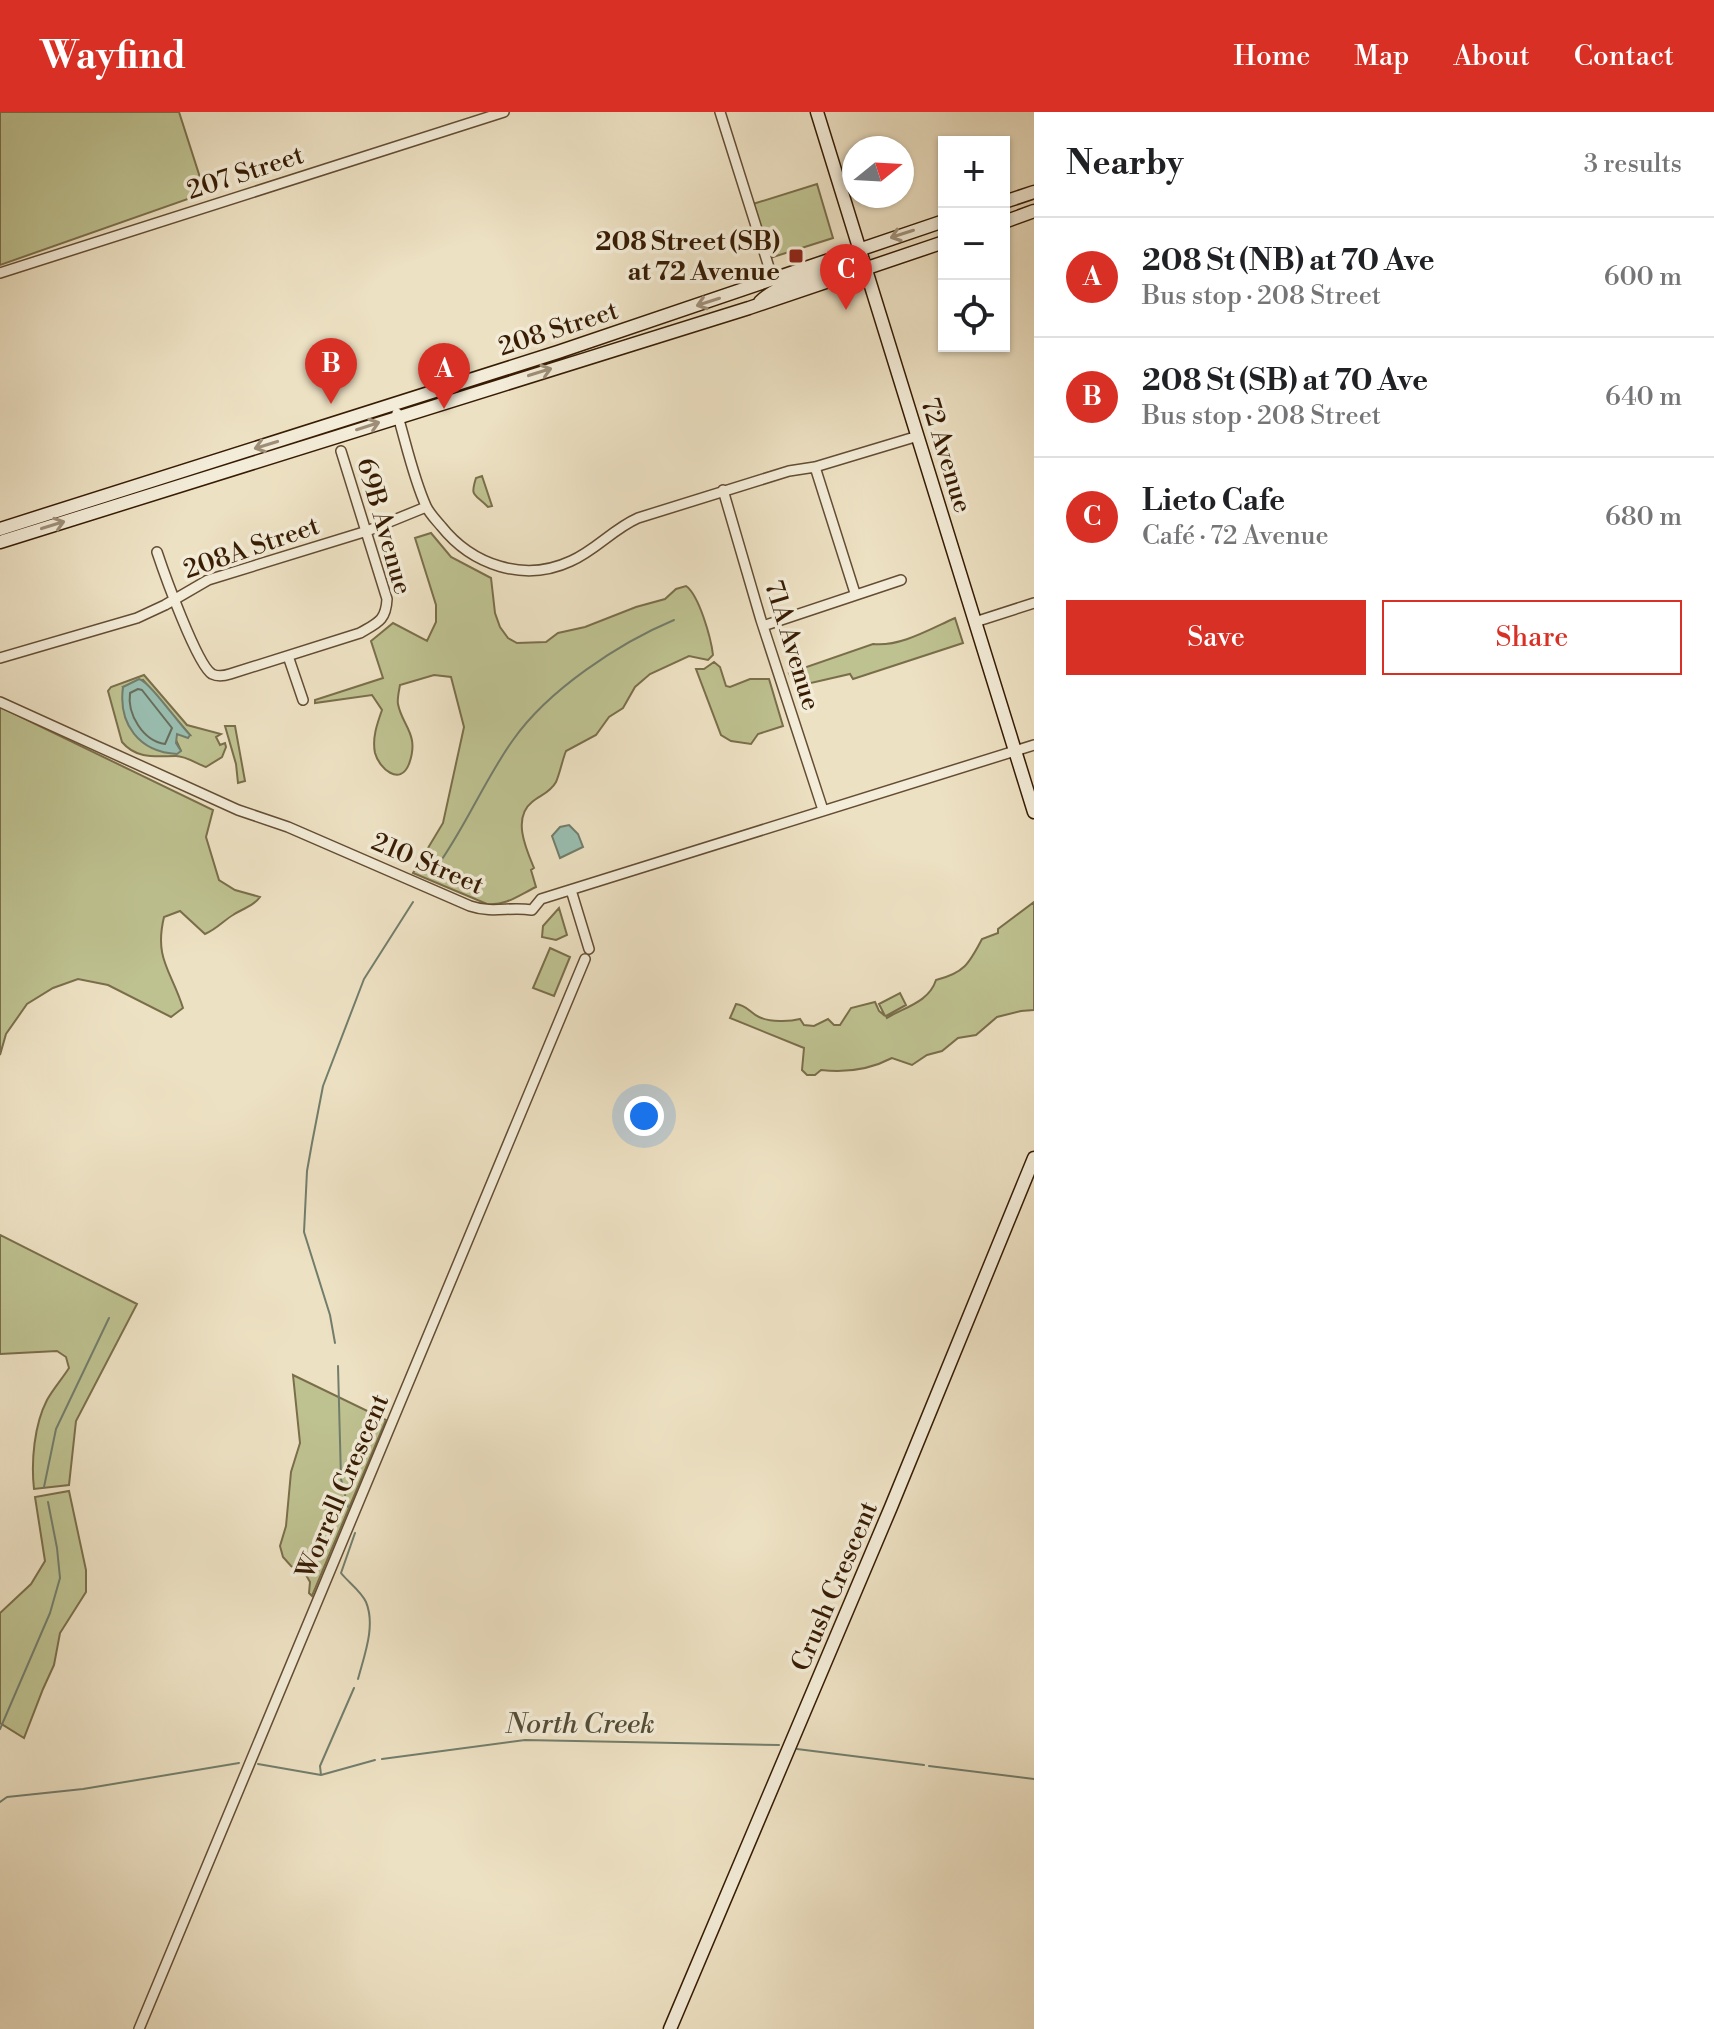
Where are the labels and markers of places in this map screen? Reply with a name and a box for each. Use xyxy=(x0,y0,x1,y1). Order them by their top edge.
place label: 208 Street (SB) at 72 Avenue xyxy=(595,226,780,288)
pin: C xyxy=(820,244,872,310)
marker: 208 Street (SB) at 72 Avenue xyxy=(787,247,805,265)
pin: B xyxy=(305,338,357,404)
pin: A xyxy=(418,343,470,409)

